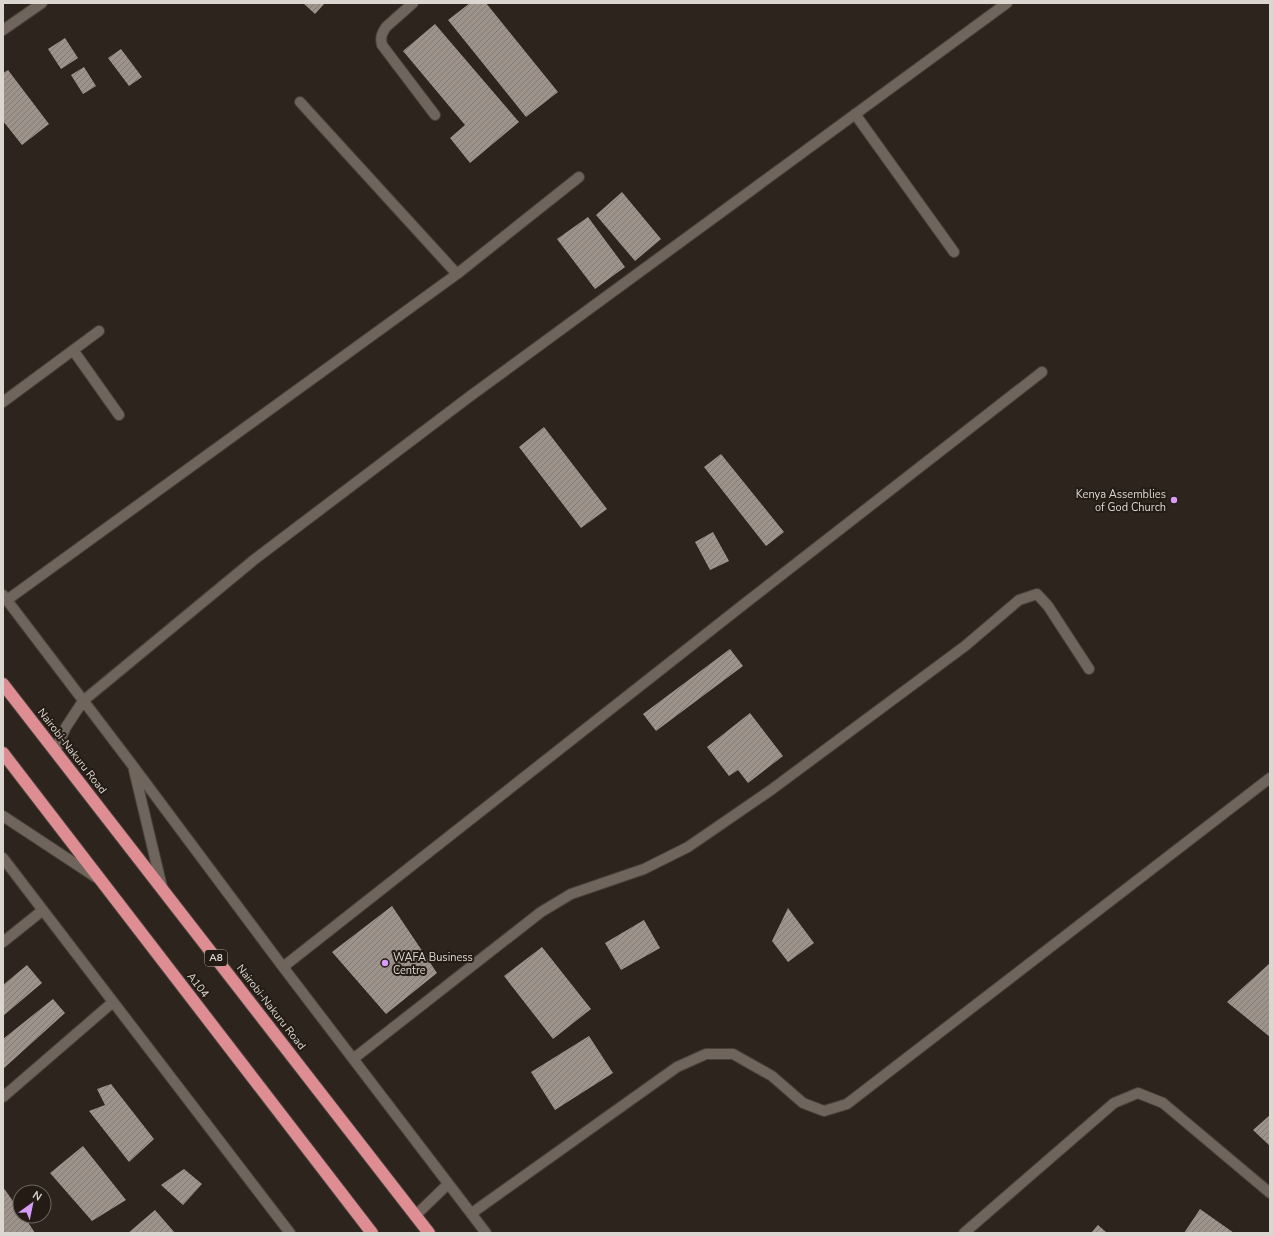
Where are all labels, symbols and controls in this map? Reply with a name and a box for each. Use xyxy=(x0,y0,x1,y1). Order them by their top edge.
place label: Kenya Assemblies of God Church xyxy=(1076,487,1166,515)
marker: Kenya Assemblies of God Church xyxy=(1169,495,1179,505)
street label: Nairobi-Nakuru Road xyxy=(34,705,110,797)
road number: A8 xyxy=(205,950,227,966)
place label: WAFA Business Centre xyxy=(393,950,473,978)
marker: WAFA Business Centre xyxy=(380,958,390,968)
street label: Nairobi-Nakuru Road xyxy=(233,961,309,1053)
street label: A104 xyxy=(184,969,213,1001)
north arrow xyxy=(12,1184,52,1224)
text: N xyxy=(30,1188,45,1205)

